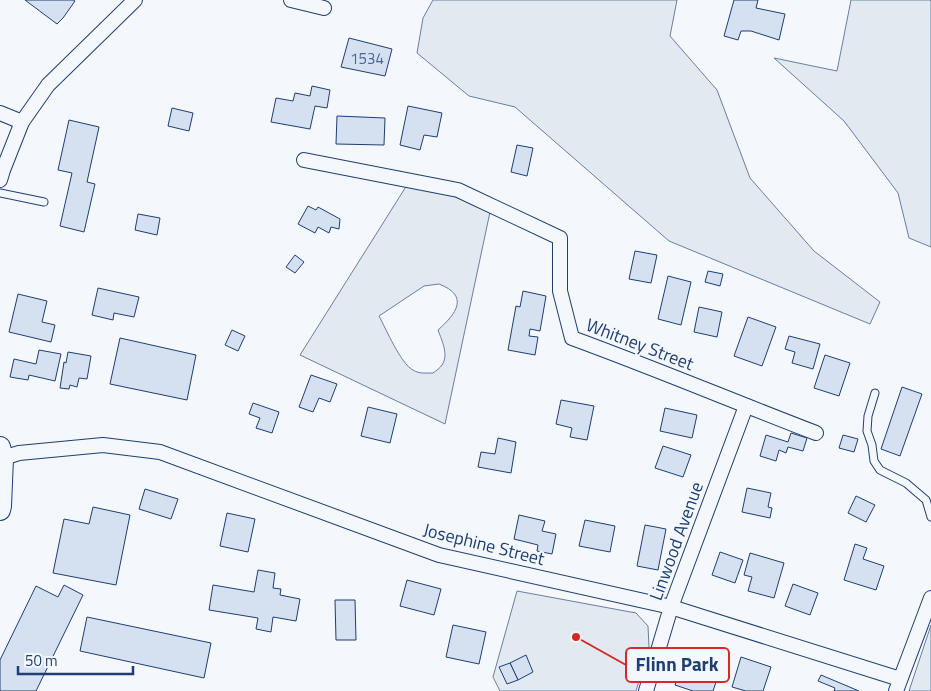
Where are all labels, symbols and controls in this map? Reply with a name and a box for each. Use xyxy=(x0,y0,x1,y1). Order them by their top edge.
house number: 1534 xyxy=(350,47,384,70)
street label: Whitney Street xyxy=(582,311,698,377)
street label: Linwood Avenue xyxy=(642,478,710,604)
street label: Josephine Street xyxy=(420,516,548,572)
scale bar xyxy=(18,644,132,676)
callout: Flinn Park xyxy=(626,648,729,682)
text: 50 m xyxy=(25,649,58,672)
text: Flinn Park xyxy=(636,649,719,678)

